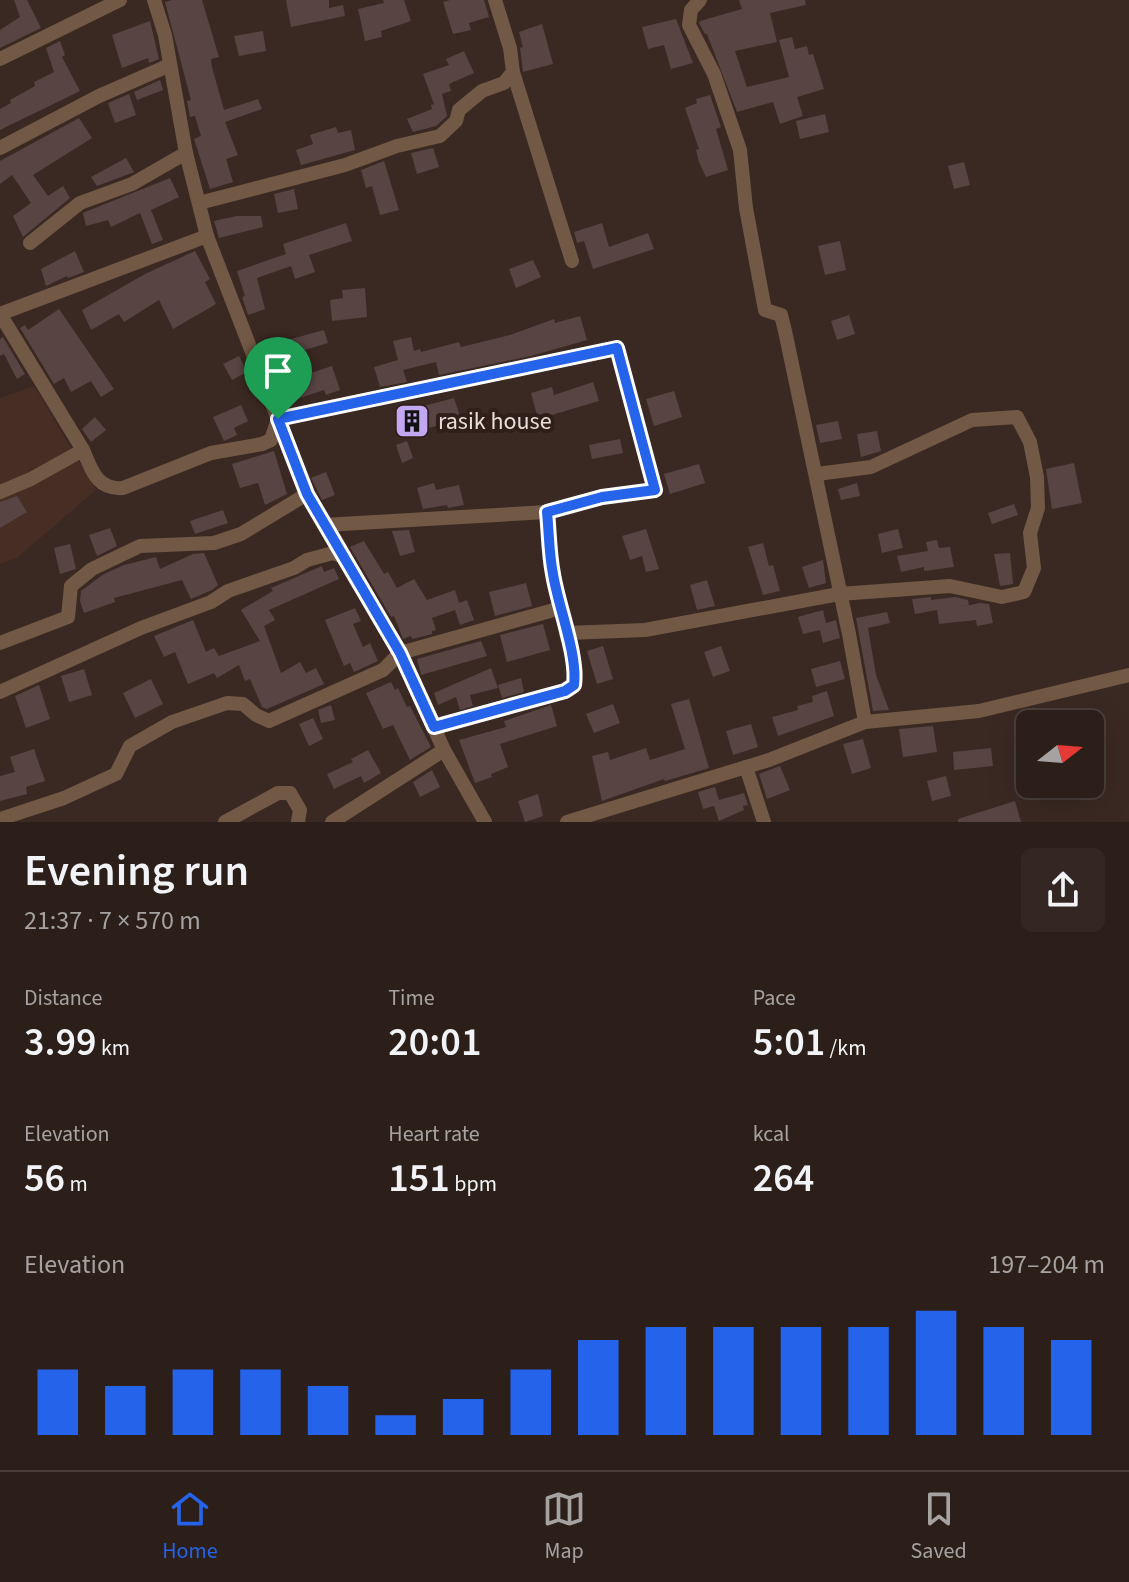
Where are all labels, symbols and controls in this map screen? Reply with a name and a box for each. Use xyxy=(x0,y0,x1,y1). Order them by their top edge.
pin xyxy=(244,337,312,419)
icon: arrive xyxy=(256,349,300,393)
building icon: rasik house xyxy=(393,402,431,440)
place label: rasik house xyxy=(438,404,552,439)
north arrow xyxy=(1016,710,1104,798)
map controls xyxy=(1016,710,1104,798)
text: Evening run xyxy=(24,840,249,903)
button: share xyxy=(1021,848,1105,932)
text: 21:37 · 7 × 570 m xyxy=(24,902,201,939)
text: Distance xyxy=(24,982,102,1014)
text: Time xyxy=(388,982,435,1014)
text: Pace xyxy=(753,982,796,1014)
text: 3.99 xyxy=(24,1014,97,1071)
text: 20:01 xyxy=(388,1014,481,1071)
text: 5:01 xyxy=(753,1014,825,1071)
text: km xyxy=(97,1032,130,1064)
text: /km xyxy=(825,1032,866,1064)
text: Elevation xyxy=(24,1118,110,1150)
text: Heart rate xyxy=(388,1118,480,1150)
text: kcal xyxy=(753,1118,790,1150)
text: 56 xyxy=(24,1150,65,1207)
text: 151 xyxy=(388,1150,450,1207)
text: 264 xyxy=(753,1150,814,1207)
text: m xyxy=(65,1168,88,1200)
text: bpm xyxy=(450,1168,497,1200)
text: Elevation xyxy=(24,1246,125,1283)
text: 197–204 m xyxy=(988,1246,1105,1283)
tab: Home xyxy=(162,1487,218,1567)
tab: Map xyxy=(542,1487,586,1567)
tab: Saved xyxy=(911,1487,967,1567)

